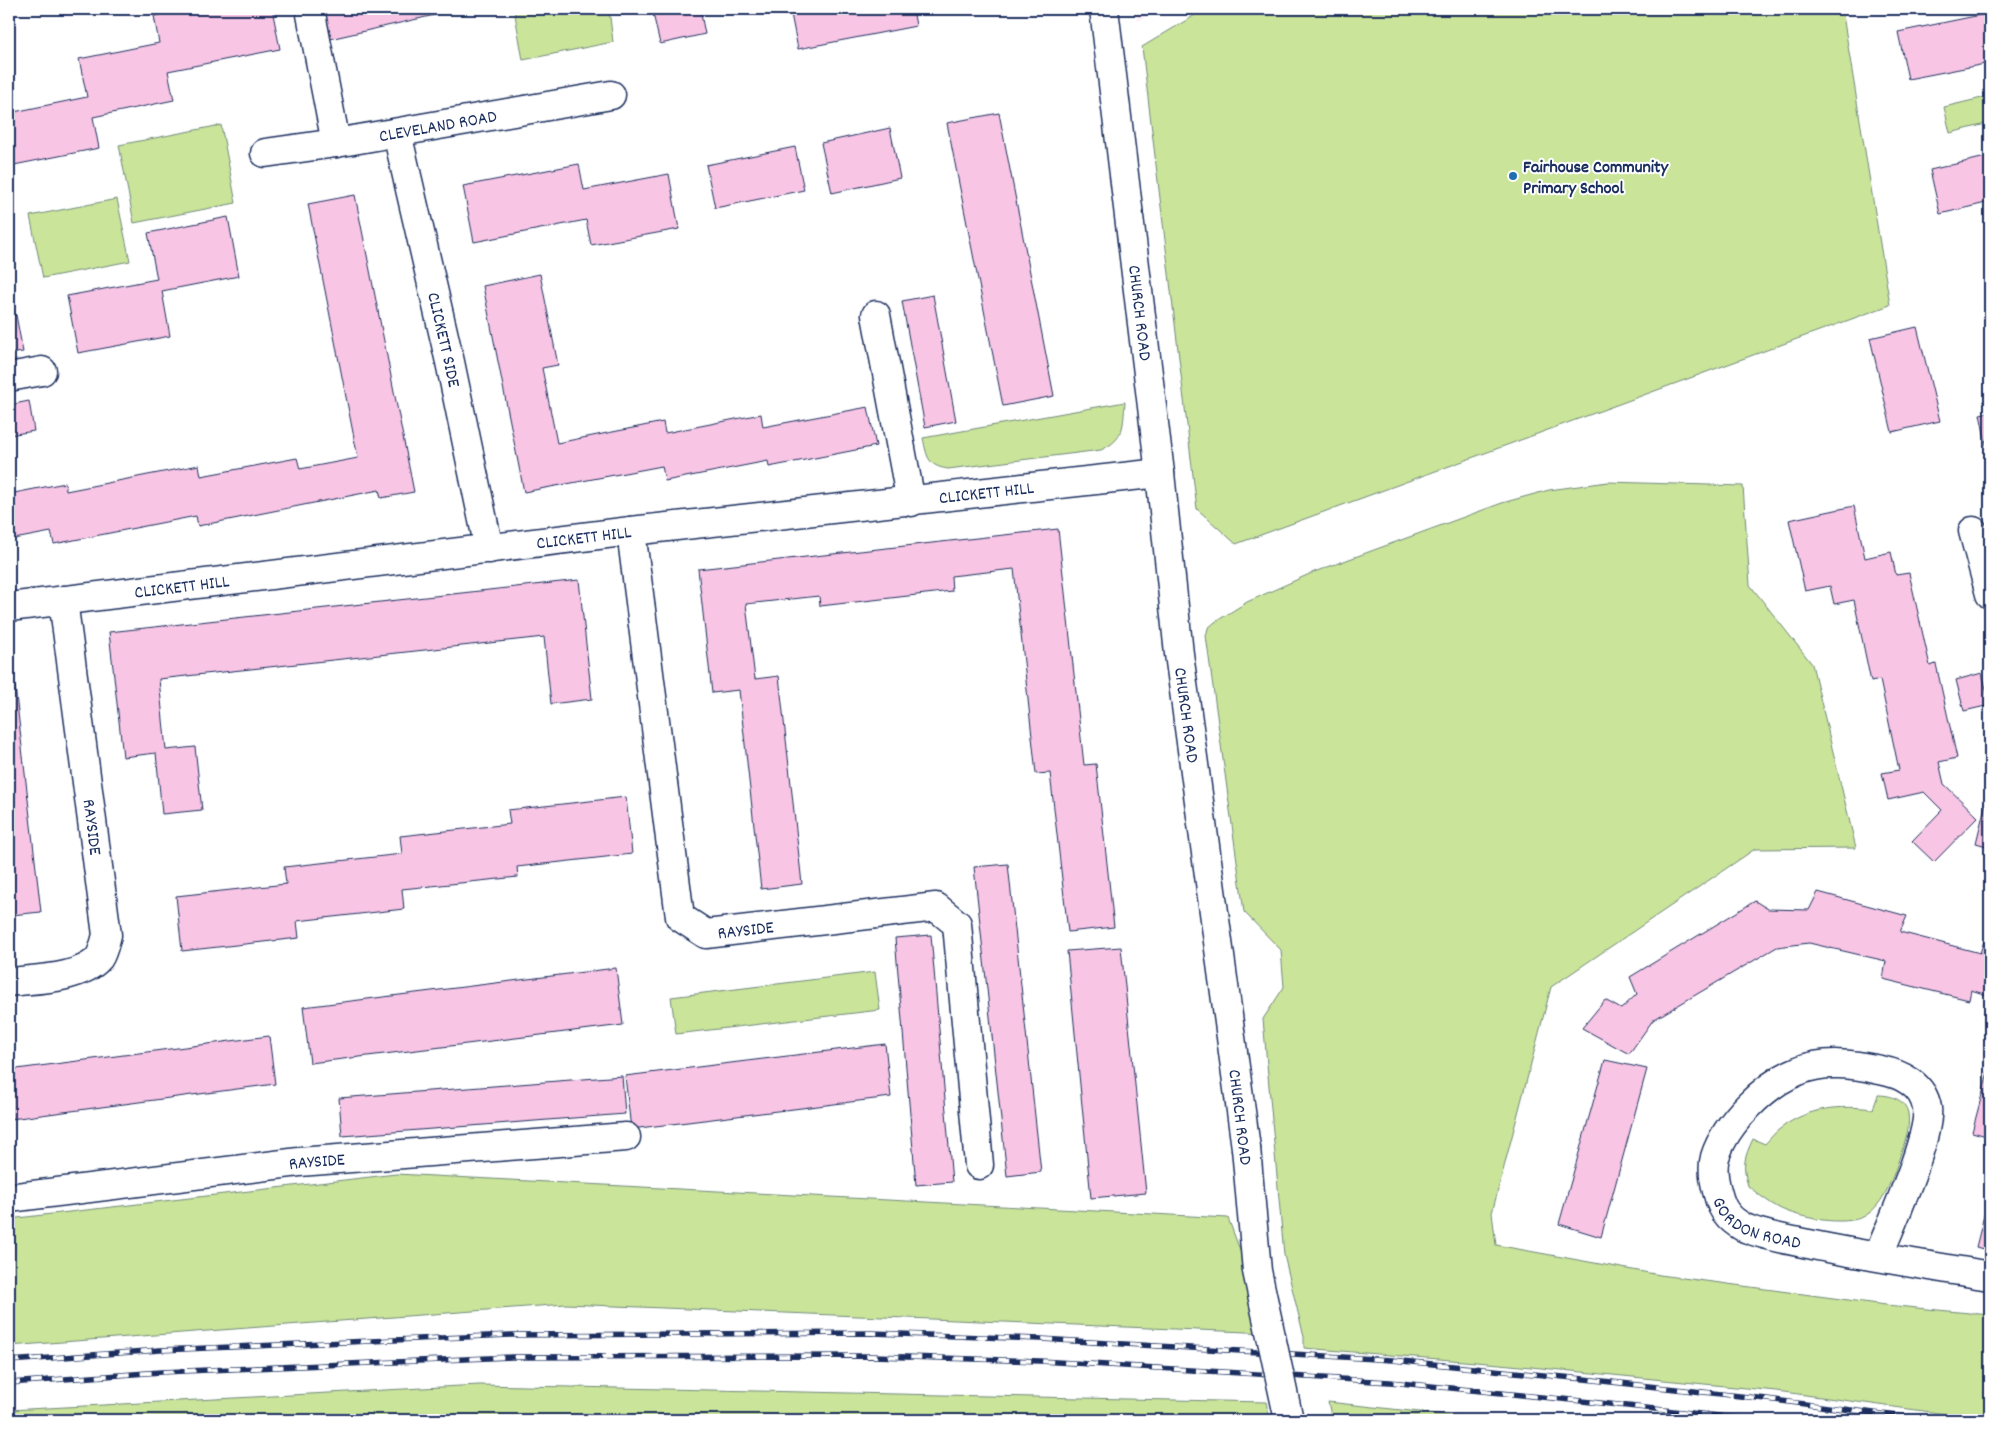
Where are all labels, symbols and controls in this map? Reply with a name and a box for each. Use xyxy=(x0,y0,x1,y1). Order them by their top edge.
street label: CLEVELAND ROAD xyxy=(377,105,499,150)
place label: Fairhouse Community Primary School xyxy=(1523,156,1669,202)
marker: Fairhouse Community Primary School xyxy=(1507,170,1519,182)
street label: CHURCH ROAD xyxy=(1120,264,1156,362)
street label: CLICKETT SIDE xyxy=(419,290,465,390)
street label: CLICKETT HILL xyxy=(938,477,1036,512)
street label: CLICKETT HILL xyxy=(535,521,634,557)
street label: CLICKETT HILL xyxy=(133,570,231,607)
street label: CHURCH ROAD xyxy=(1166,666,1204,765)
street label: RAYSIDE xyxy=(75,798,106,857)
street label: RAYSIDE xyxy=(716,916,775,948)
street label: CHURCH ROAD xyxy=(1220,1068,1257,1166)
street label: RAYSIDE xyxy=(288,1149,346,1178)
street label: GORDON ROAD xyxy=(1705,1194,1803,1257)

